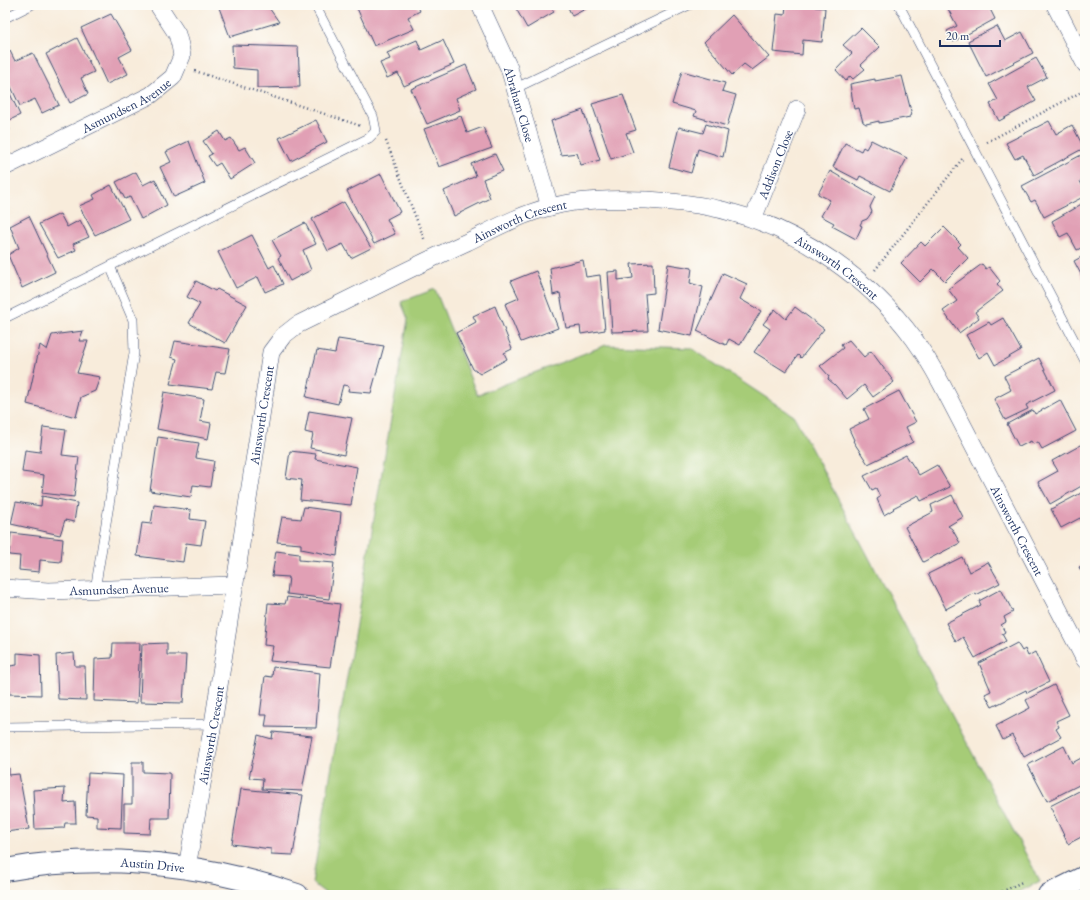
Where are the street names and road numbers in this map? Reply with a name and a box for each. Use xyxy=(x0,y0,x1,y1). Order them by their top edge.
street label: Abraham Close xyxy=(500,64,538,144)
street label: Asmundsen Avenue xyxy=(78,74,175,137)
street label: Addison Close xyxy=(753,127,797,203)
street label: Ainsworth Crescent xyxy=(469,196,568,247)
street label: Ainsworth Crescent xyxy=(791,231,882,303)
street label: Ainsworth Crescent xyxy=(245,364,278,467)
street label: Ainsworth Crescent xyxy=(986,481,1048,579)
street label: Asmundsen Avenue xyxy=(68,579,169,599)
street label: Ainsworth Crescent xyxy=(194,685,228,787)
street label: Austin Drive xyxy=(119,854,186,877)

